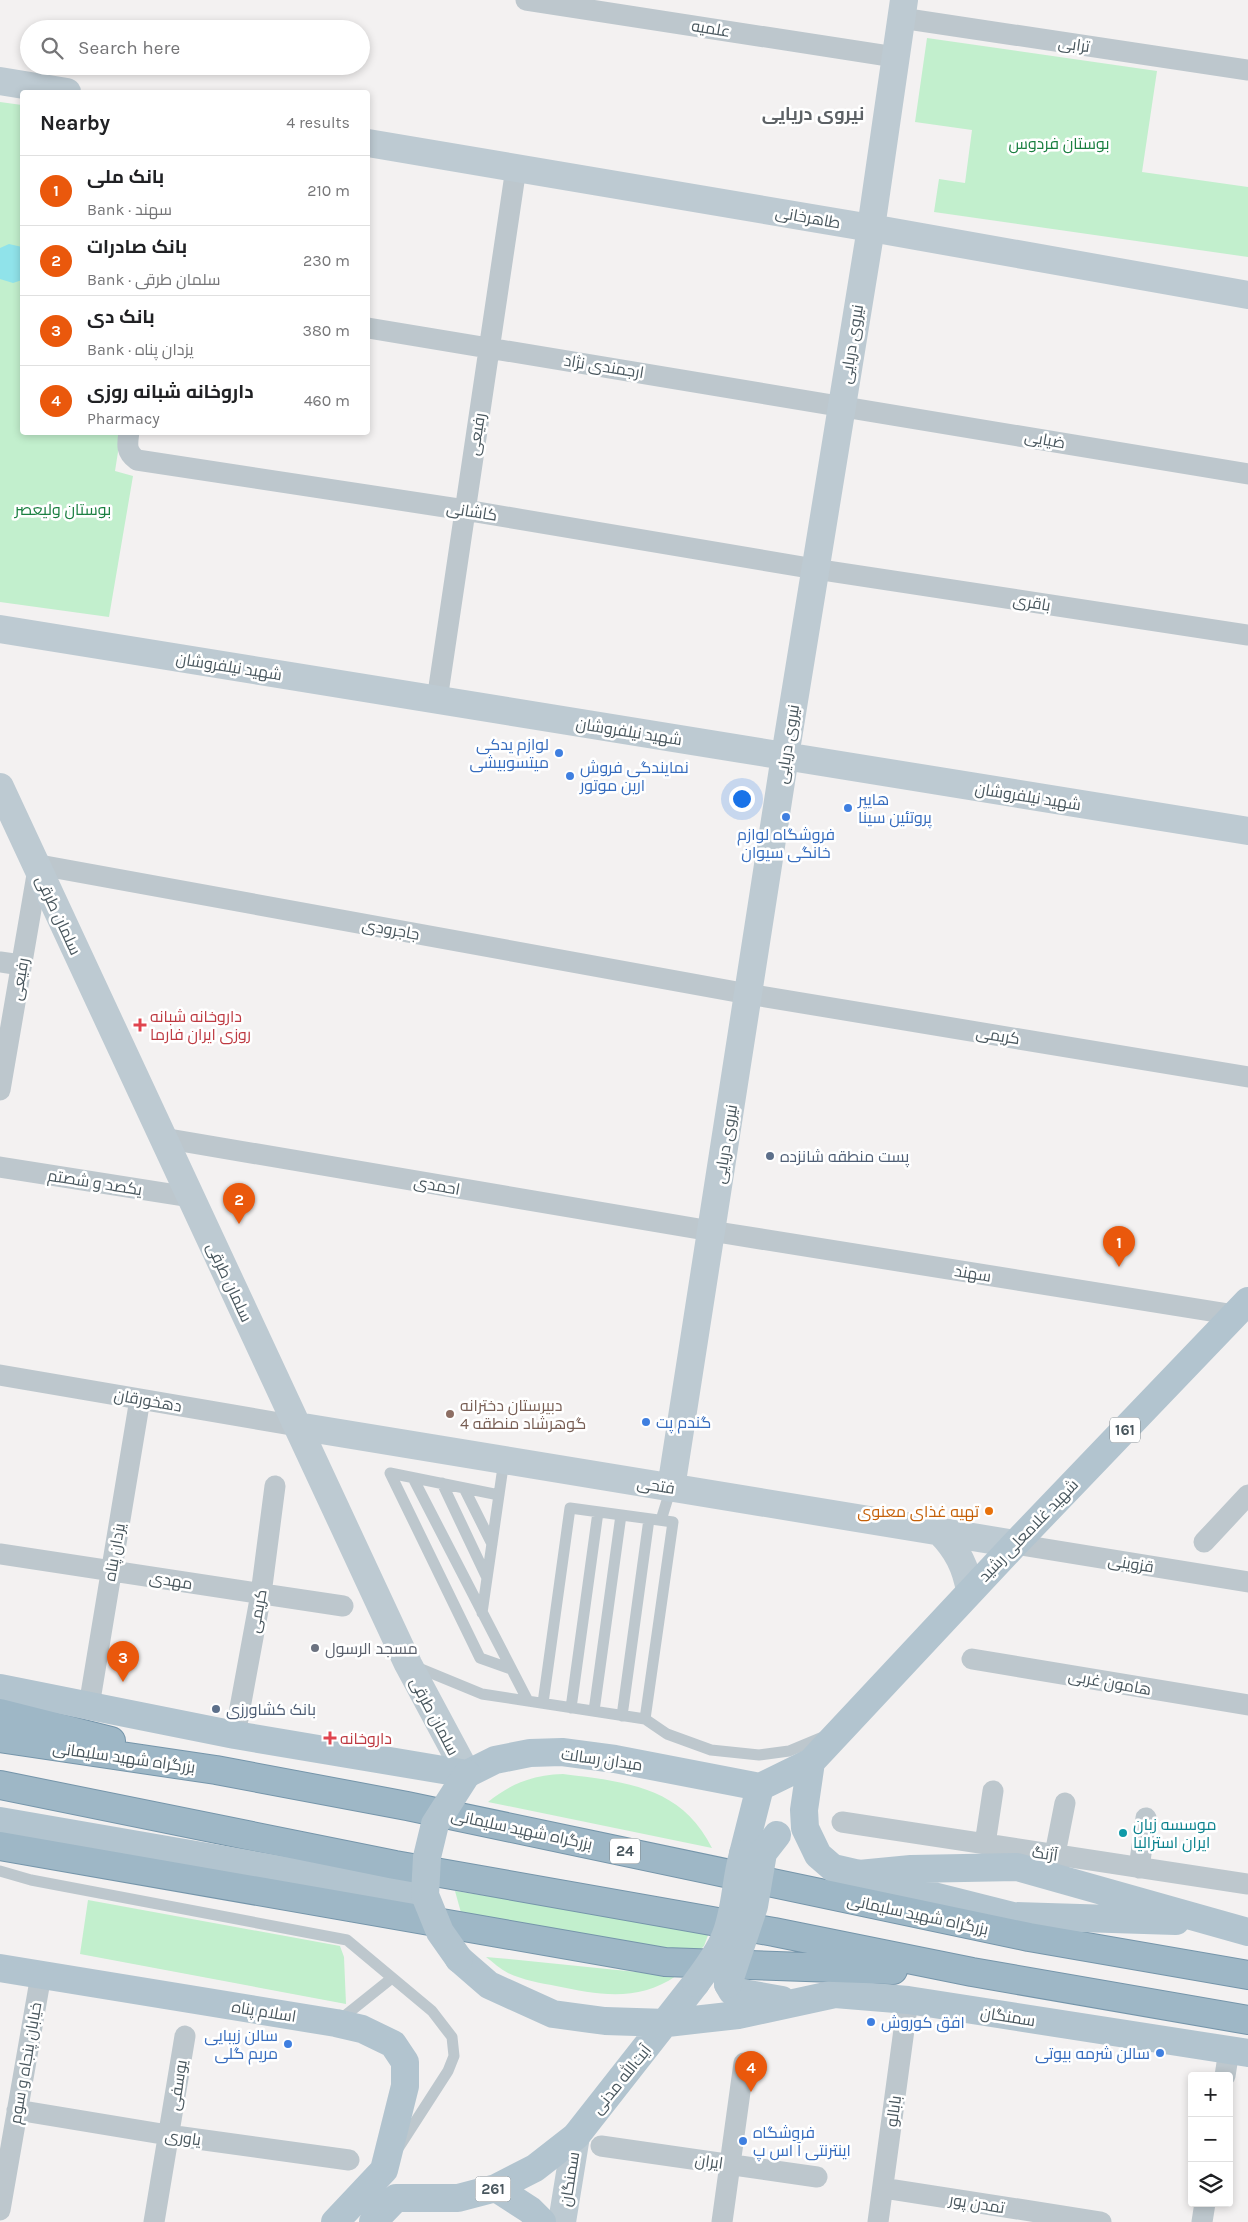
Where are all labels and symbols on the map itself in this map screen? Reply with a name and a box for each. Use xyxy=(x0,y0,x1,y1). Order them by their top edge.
street label: علمیه xyxy=(690,16,732,41)
street label: ترابی xyxy=(1057,33,1092,57)
district label: نیروی دریایی xyxy=(762,103,864,125)
park label: بوستان فردوس xyxy=(1009,134,1109,154)
street label: طاهرخانی xyxy=(774,202,842,234)
street label: نیروی دریایی xyxy=(836,303,868,385)
street label: ارجمندی نژاد xyxy=(562,351,645,383)
street label: رفیعی xyxy=(464,411,490,457)
street label: ضیایی xyxy=(1023,427,1067,453)
street label: کاشانی xyxy=(445,498,499,526)
park label: بوستان ولیعصر xyxy=(14,500,111,520)
street label: باقری xyxy=(1012,590,1052,616)
street label: شهید نیلفروشان xyxy=(174,649,283,685)
street label: نیروی دریایی xyxy=(772,703,804,785)
street label: شهید نیلفروشان xyxy=(574,714,683,750)
place label: لوازم یدکی میتسوبیشی xyxy=(469,735,549,773)
marker: لوازم یدکی میتسوبیشی xyxy=(553,747,565,759)
place label: نمایندگی فروش ارین موتور xyxy=(579,758,689,796)
marker: نمایندگی فروش ارین موتور xyxy=(564,770,576,782)
street label: شهید نیلفروشان xyxy=(973,779,1082,815)
your location xyxy=(729,786,755,812)
place label: هایپر پروتئین سینا xyxy=(857,790,933,829)
marker: هایپر پروتئین سینا xyxy=(842,802,854,814)
marker: فروشگاه لوازم خانگی سیوان xyxy=(780,811,792,823)
place label: فروشگاه لوازم خانگی سیوان xyxy=(737,825,835,863)
street label: سلمان طرقی xyxy=(31,872,85,958)
street label: جاجرودی xyxy=(360,915,421,945)
street label: رفیعی xyxy=(6,956,34,1002)
place label: داروخانه شبانه روزی ایران فارما xyxy=(150,1007,251,1045)
marker: داروخانه شبانه روزی ایران فارما xyxy=(134,1019,146,1031)
street label: کریمی xyxy=(975,1023,1021,1049)
street label: نیروی دریایی xyxy=(710,1103,742,1185)
place label: پست منطقه شانزده xyxy=(780,1147,910,1168)
marker: پست منطقه شانزده xyxy=(764,1150,776,1162)
street label: یکصد و شصتم xyxy=(46,1166,144,1201)
street label: احمدی xyxy=(412,1172,462,1200)
pin: 2 xyxy=(223,1183,255,1224)
pin: 1 xyxy=(1103,1226,1135,1267)
street label: سلمان طرقی xyxy=(202,1239,256,1325)
street label: سهند xyxy=(953,1261,993,1287)
street label: دهخورقان xyxy=(112,1385,183,1417)
place label: دبیرستان دخترانه گوهرشاد منطقه 4 xyxy=(460,1396,586,1433)
marker: دبیرستان دخترانه گوهرشاد منطقه 4 xyxy=(444,1408,456,1420)
place label: گندم پت xyxy=(656,1413,711,1434)
marker: گندم پت xyxy=(640,1416,652,1428)
road number: 161 xyxy=(1110,1418,1140,1442)
street label: فتحی xyxy=(635,1473,676,1499)
street label: شهید غلامعلی رشید xyxy=(975,1475,1083,1586)
place label: تهیه غذای معنوی xyxy=(857,1502,980,1522)
marker: تهیه غذای معنوی xyxy=(983,1505,995,1517)
street label: یزدان پناه xyxy=(100,1521,131,1583)
street label: قزوینی xyxy=(1106,1550,1155,1577)
street label: مهدی xyxy=(148,1568,194,1594)
street label: کریمی xyxy=(244,1588,272,1635)
place label: مسجد الرسول xyxy=(325,1639,418,1659)
pin: 3 xyxy=(107,1641,139,1682)
marker: مسجد الرسول xyxy=(309,1642,321,1654)
street label: هامون غربی xyxy=(1067,1666,1153,1700)
street label: سلمان طرقی xyxy=(405,1674,463,1759)
place label: بانک کشاورزی xyxy=(226,1700,316,1720)
marker: بانک کشاورزی xyxy=(210,1703,222,1715)
place label: داروخانه xyxy=(340,1729,392,1748)
marker: داروخانه xyxy=(324,1732,336,1744)
street label: بزرگراه شهید سلیمانی xyxy=(51,1738,197,1778)
street label: میدان رسالت xyxy=(560,1744,644,1776)
street label: بزرگراه شهید سلیمانی xyxy=(449,1805,594,1855)
place label: موسسه زبان ایران استرالیا xyxy=(1133,1815,1216,1853)
marker: موسسه زبان ایران استرالیا xyxy=(1117,1827,1129,1839)
road number: 24 xyxy=(610,1838,640,1864)
street label: آژنگ xyxy=(1031,1842,1060,1865)
street label: بزرگراه شهید سلیمانی xyxy=(845,1890,990,1940)
street label: اسلام پناه xyxy=(230,1997,298,2028)
street label: خیابان پنجاه و سوم xyxy=(5,2001,48,2126)
street label: سمنگان xyxy=(979,2003,1037,2031)
place label: افق کوروش xyxy=(881,2013,965,2033)
marker: افق کوروش xyxy=(865,2016,877,2028)
place label: سالن زیبایی مریم گلی xyxy=(204,2026,278,2065)
marker: سالن زیبایی مریم گلی xyxy=(282,2038,294,2050)
street label: آیت‌الله مدنی xyxy=(587,2040,656,2119)
place label: سالن شرمه بیوتی xyxy=(1035,2044,1150,2064)
marker: سالن شرمه بیوتی xyxy=(1154,2047,1166,2059)
pin: 4 xyxy=(735,2051,767,2092)
street label: یوسفی xyxy=(164,2058,192,2112)
street label: بابالو xyxy=(882,2094,905,2128)
place label: فروشگاه اینترنتی آ اس پ xyxy=(753,2123,851,2162)
street label: یاوری xyxy=(164,2126,203,2151)
marker: فروشگاه اینترنتی آ اس پ xyxy=(737,2135,749,2147)
street label: سمنگان xyxy=(556,2150,584,2208)
street label: ایران xyxy=(693,2150,724,2174)
road number: 261 xyxy=(476,2176,510,2202)
street label: تمدن پور xyxy=(947,2190,1007,2219)

